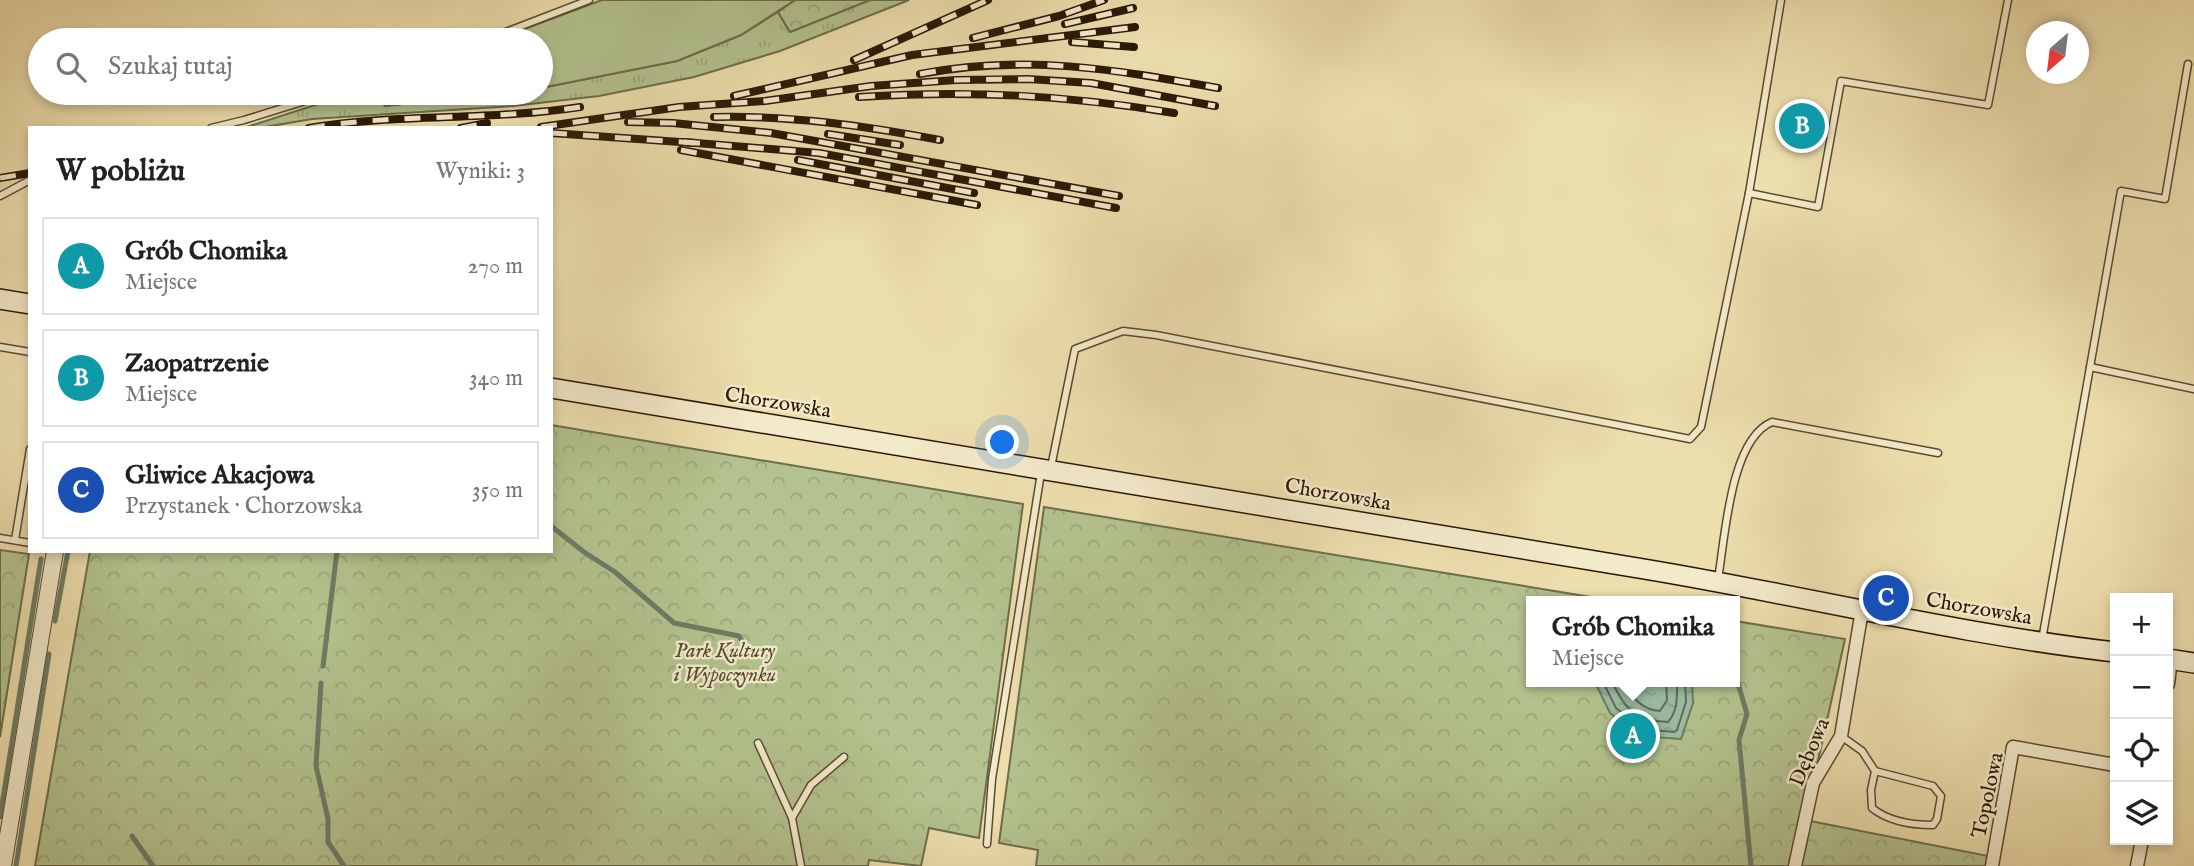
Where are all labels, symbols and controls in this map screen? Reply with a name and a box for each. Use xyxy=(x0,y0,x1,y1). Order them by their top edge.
north arrow xyxy=(2026,21,2089,84)
search box xyxy=(28,28,553,105)
icon: search xyxy=(52,48,90,86)
text: Szukaj tutaj xyxy=(108,50,233,83)
pin: B xyxy=(1779,100,1825,152)
text: W pobliżu xyxy=(56,153,185,191)
text: Wyniki: 3 xyxy=(435,157,525,186)
text: Grób Chomika xyxy=(125,235,287,268)
text: A xyxy=(73,252,89,281)
text: 270 m xyxy=(468,252,523,281)
text: Miejsce xyxy=(125,268,197,297)
text: Zaopatrzenie xyxy=(125,347,269,380)
text: B xyxy=(73,364,89,393)
text: 340 m xyxy=(469,364,523,393)
text: Miejsce xyxy=(125,380,197,409)
street label: Chorzowska xyxy=(723,382,834,425)
your location xyxy=(985,425,1019,459)
text: Gliwice Akacjowa xyxy=(125,459,314,492)
street label: Chorzowska xyxy=(1283,473,1394,518)
text: C xyxy=(73,476,89,505)
text: 350 m xyxy=(472,476,523,505)
text: Przystanek · Chorzowska xyxy=(125,492,362,521)
pin: C xyxy=(1863,572,1909,624)
street label: Chorzowska xyxy=(1924,587,2035,632)
map controls xyxy=(2110,593,2173,845)
button: + xyxy=(2110,593,2173,656)
popup xyxy=(1526,596,1740,687)
text: Grób Chomika xyxy=(1552,611,1714,644)
park label: Park Kultury i Wypoczynku xyxy=(674,638,776,689)
text: Miejsce xyxy=(1552,644,1624,673)
button: − xyxy=(2110,656,2173,719)
pin: A xyxy=(1610,710,1656,762)
street label: Dębowa xyxy=(1784,713,1837,791)
button: locate xyxy=(2110,719,2173,782)
street label: Topolowa xyxy=(1966,749,2011,841)
button: layers xyxy=(2110,782,2173,845)

